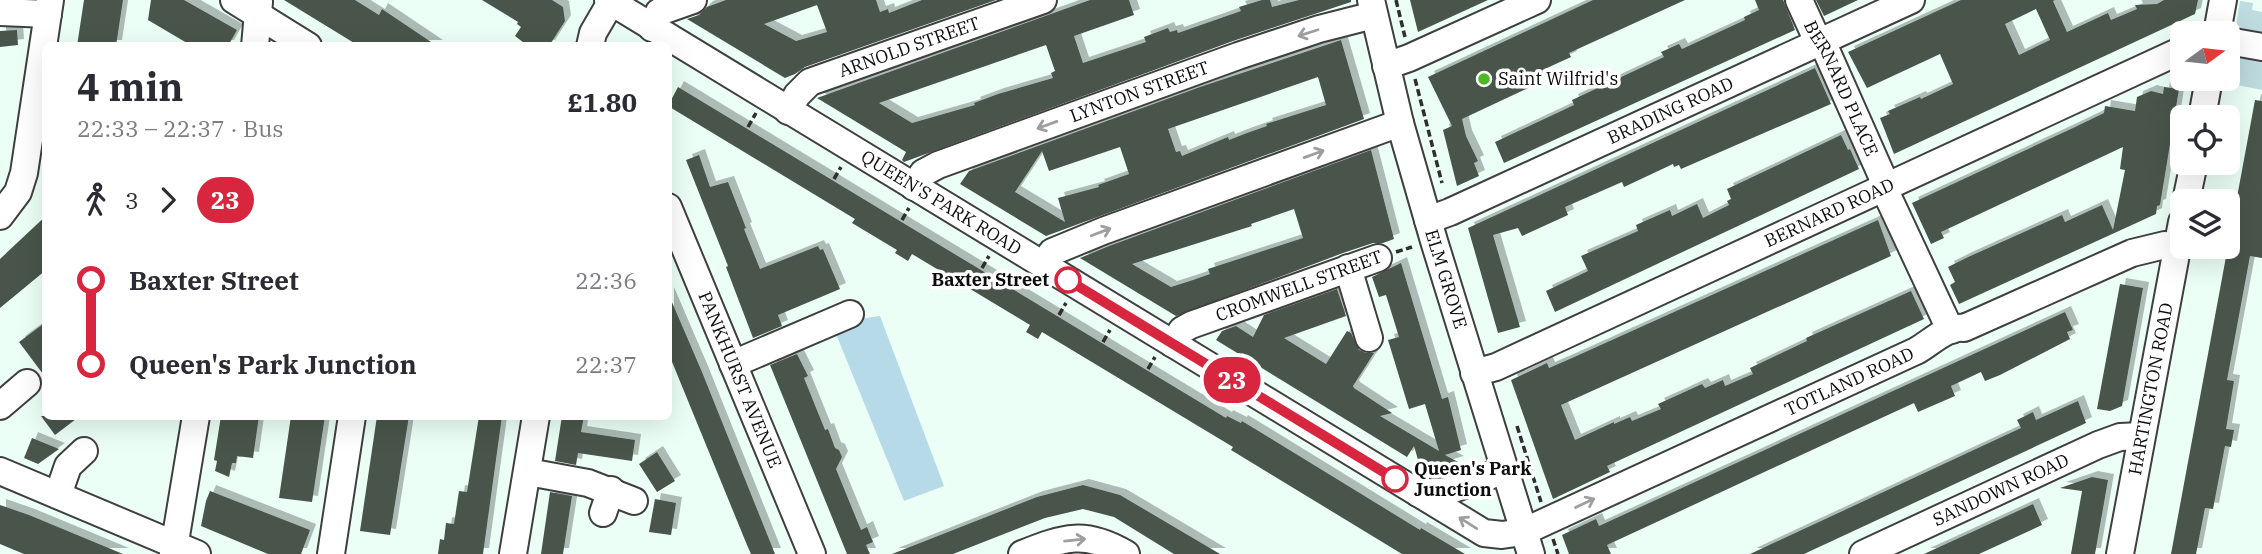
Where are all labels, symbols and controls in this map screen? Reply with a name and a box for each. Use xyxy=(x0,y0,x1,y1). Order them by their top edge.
street label: ARNOLD STREET xyxy=(835,11,983,82)
street label: BERNARD PLACE xyxy=(1799,17,1884,160)
north arrow xyxy=(2170,21,2240,91)
map controls xyxy=(2170,21,2240,259)
one-way arrow xyxy=(1297,27,1319,40)
street label: LYNTON STREET xyxy=(1066,55,1212,127)
text: 4 min xyxy=(77,62,183,111)
place label: Saint Wilfrid's xyxy=(1498,67,1618,90)
marker: Saint Wilfrid's xyxy=(1476,71,1492,87)
street label: BRADING ROAD xyxy=(1603,71,1737,149)
text: £1.80 xyxy=(567,85,637,119)
button: locate xyxy=(2170,105,2240,175)
text: 22:33 – 22:37 · Bus xyxy=(77,113,284,143)
one-way arrow xyxy=(1037,119,1059,132)
street label: QUEEN'S PARK ROAD xyxy=(857,145,1026,260)
one-way arrow xyxy=(1303,146,1325,159)
street label: BERNARD ROAD xyxy=(1761,173,1898,252)
icon: walk xyxy=(77,181,115,219)
icon: forward xyxy=(149,181,187,219)
text: 23 xyxy=(211,184,240,216)
text: 3 xyxy=(125,185,139,215)
button: layers xyxy=(2170,189,2240,259)
one-way arrow xyxy=(1089,225,1111,238)
street label: ELM GROVE xyxy=(1420,226,1473,332)
street label: CROMWELL STREET xyxy=(1212,245,1386,326)
text: Baxter Street xyxy=(129,263,299,297)
text: 22:36 xyxy=(575,265,637,295)
marker: Baxter Street xyxy=(1055,267,1081,293)
place label: Baxter Street xyxy=(932,268,1049,291)
street label: PANKHURST AVENUE xyxy=(693,288,787,471)
street label: HARTINGTON ROAD xyxy=(2123,301,2178,477)
street label: TOTLAND ROAD xyxy=(1781,342,1917,421)
text: Queen's Park Junction xyxy=(129,347,417,381)
text: 22:37 xyxy=(575,349,637,379)
line badge: 23 xyxy=(1200,357,1264,403)
text: 23 xyxy=(1218,364,1246,396)
street label: SANDOWN ROAD xyxy=(1929,448,2072,531)
place label: Queen's Park Junction xyxy=(1414,457,1532,501)
marker: Queen's Park Junction xyxy=(1382,466,1408,492)
one-way arrow xyxy=(1574,496,1595,509)
one-way arrow xyxy=(1458,516,1478,530)
one-way arrow xyxy=(1063,533,1086,546)

